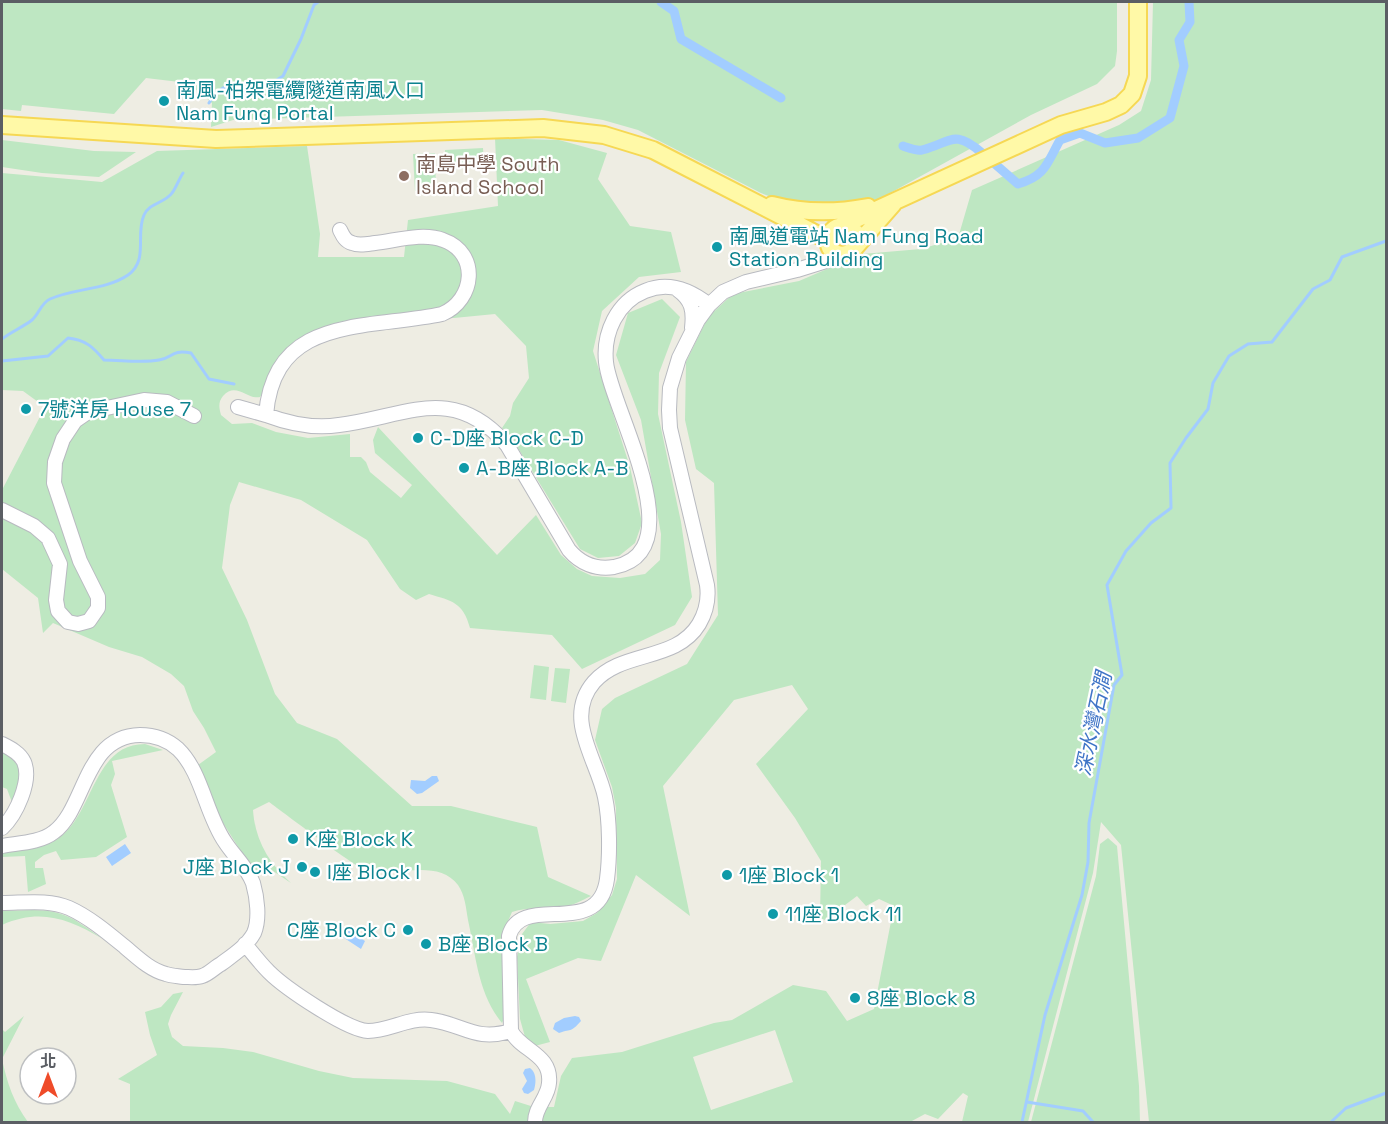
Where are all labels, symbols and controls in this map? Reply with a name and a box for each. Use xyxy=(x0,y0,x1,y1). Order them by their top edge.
place label: 南風-柏架電纜隧道南風入口 Nam Fung Portal xyxy=(176,77,425,126)
marker: 南風-柏架電纜隧道南風入口 Nam Fung Portal xyxy=(157,94,171,108)
place label: 南島中學 South Island School xyxy=(416,151,559,200)
marker: 南島中學 South Island School xyxy=(397,169,411,183)
place label: 南風道電站 Nam Fung Road Station Building xyxy=(729,223,984,272)
marker: 南風道電站 Nam Fung Road Station Building xyxy=(710,240,724,254)
place label: 7號洋房 House 7 xyxy=(38,396,191,422)
marker: 7號洋房 House 7 xyxy=(19,402,33,416)
place label: C-D座 Block C-D xyxy=(430,425,584,451)
marker: C-D座 Block C-D xyxy=(411,431,425,445)
place label: A-B座 Block A-B xyxy=(476,455,629,481)
marker: A-B座 Block A-B xyxy=(457,461,471,475)
water label: 深水灣石澗 xyxy=(1069,667,1118,778)
place label: K座 Block K xyxy=(305,826,413,852)
marker: K座 Block K xyxy=(286,832,300,846)
place label: J座 Block J xyxy=(183,854,290,880)
place label: I座 Block I xyxy=(327,859,420,885)
marker: J座 Block J xyxy=(295,860,309,874)
place label: 1座 Block 1 xyxy=(739,862,839,888)
marker: I座 Block I xyxy=(308,865,322,879)
marker: 1座 Block 1 xyxy=(720,868,734,882)
place label: 11座 Block 11 xyxy=(785,901,902,927)
marker: 11座 Block 11 xyxy=(766,907,780,921)
place label: C座 Block C xyxy=(287,917,396,943)
marker: C座 Block C xyxy=(401,923,415,937)
place label: B座 Block B xyxy=(438,931,548,957)
marker: B座 Block B xyxy=(419,937,433,951)
place label: 8座 Block 8 xyxy=(867,985,975,1011)
marker: 8座 Block 8 xyxy=(848,991,862,1005)
north arrow xyxy=(18,1046,78,1106)
text: 北 xyxy=(40,1051,56,1072)

